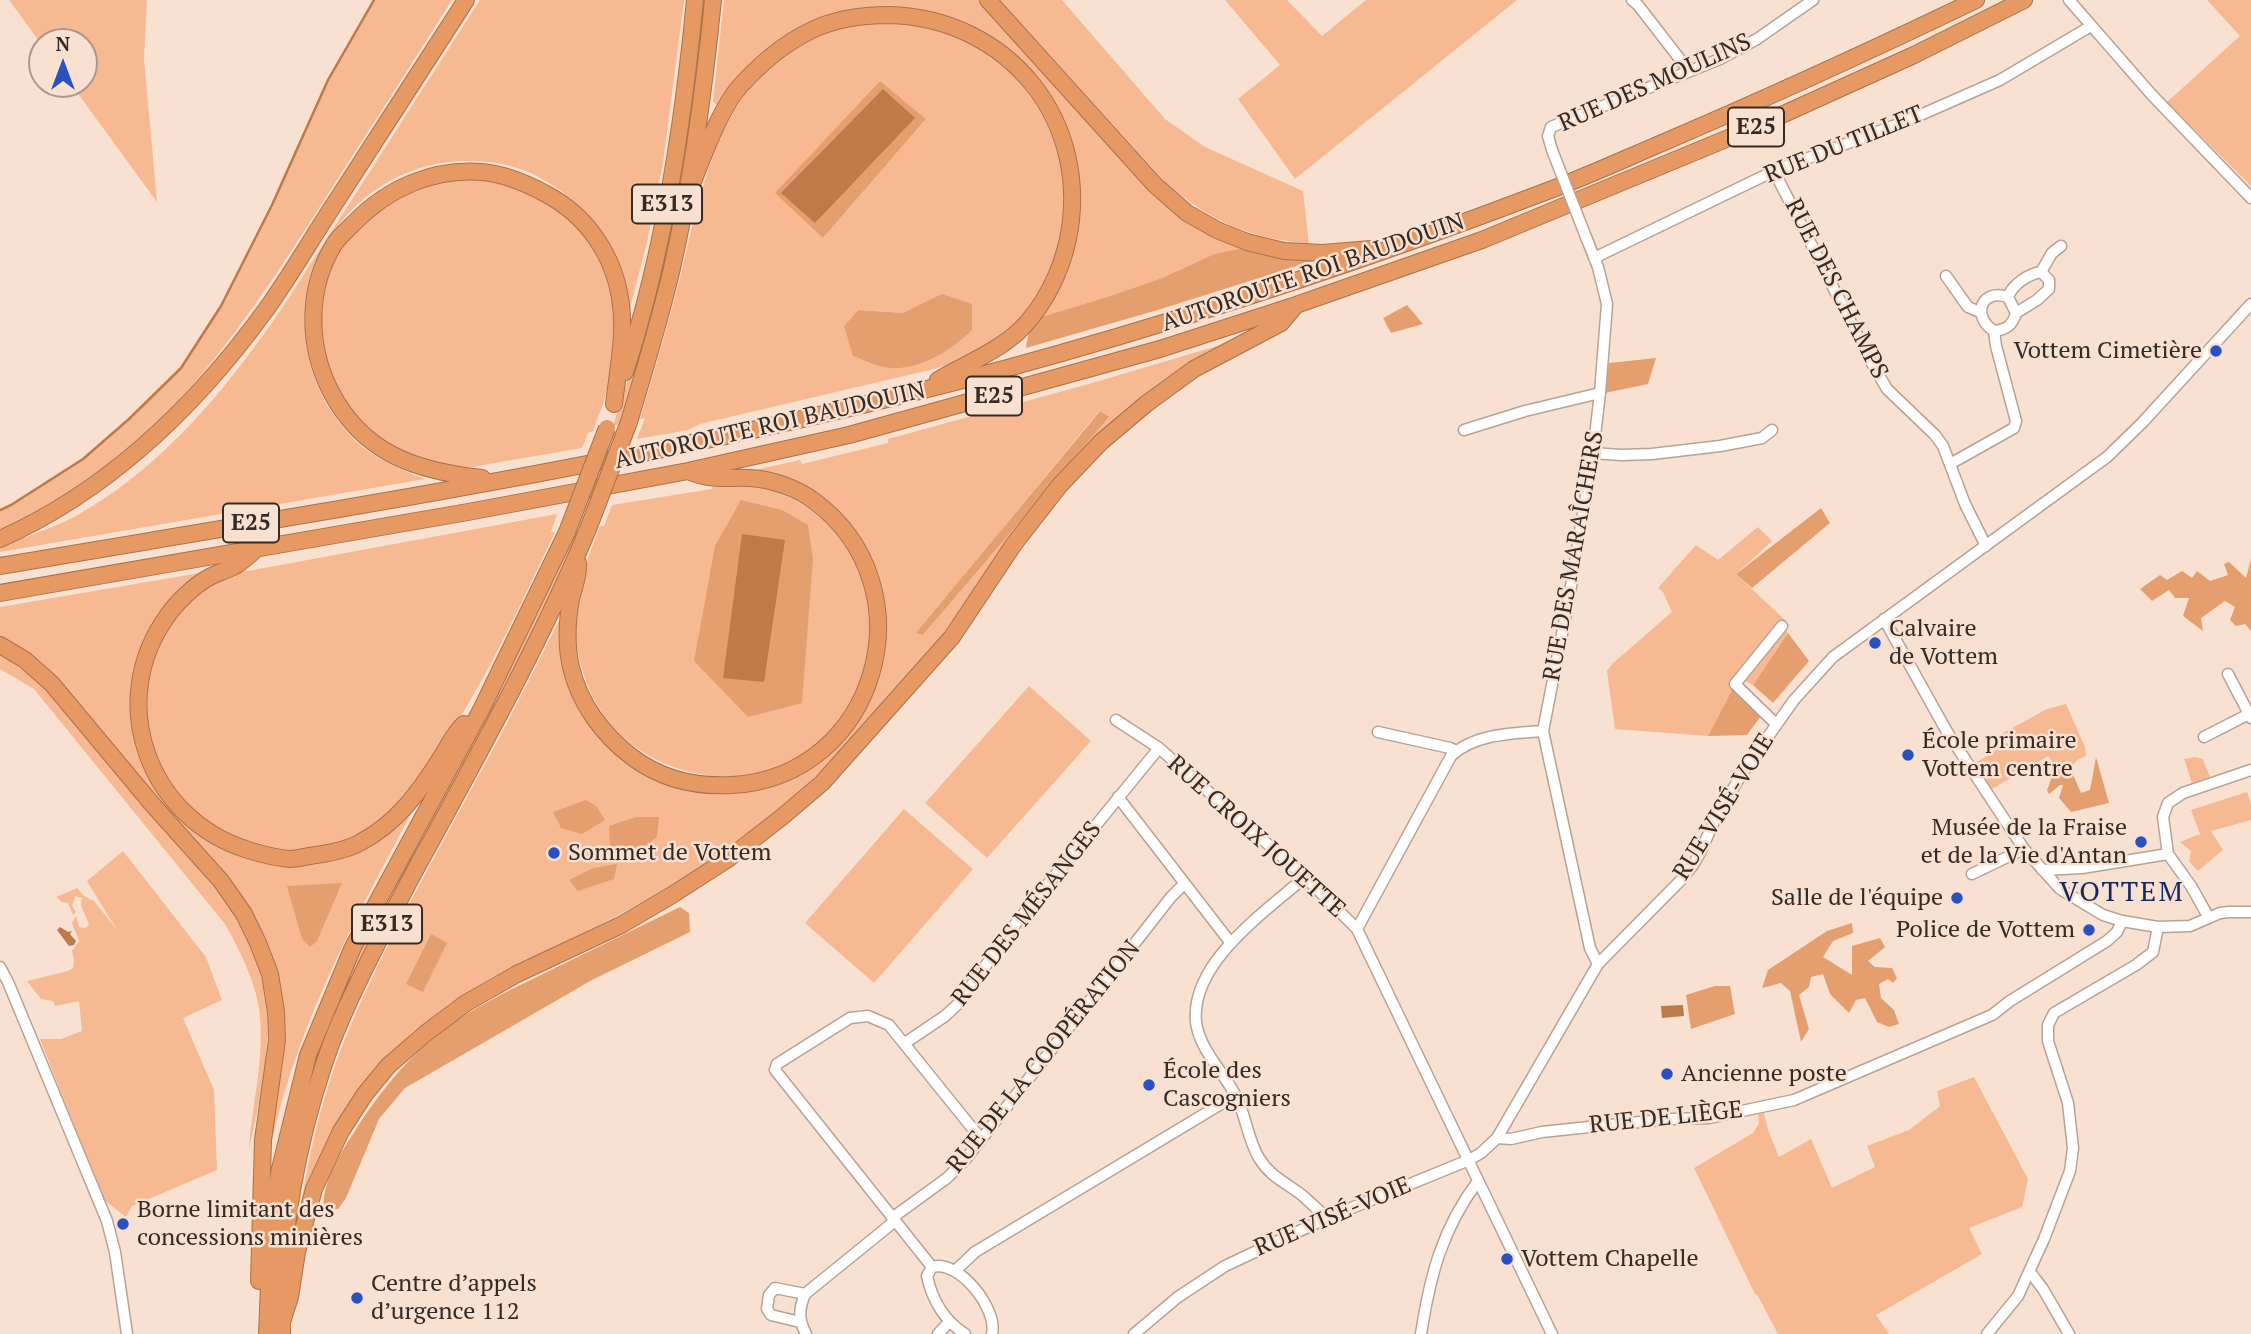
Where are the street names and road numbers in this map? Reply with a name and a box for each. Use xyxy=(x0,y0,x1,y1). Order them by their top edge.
street label: RUE DES MOULINS xyxy=(1554,28,1756,138)
street label: RUE DU TILLET xyxy=(1760,100,1928,190)
road number: E25 xyxy=(1728,108,1784,146)
road number: E313 xyxy=(632,184,702,224)
street label: RUE DES CHAMPS xyxy=(1778,194,1894,384)
street label: AUTOROUTE ROI BAUDOUIN xyxy=(1158,208,1468,338)
street label: AUTOROUTE ROI BAUDOUIN xyxy=(612,376,928,476)
road number: E25 xyxy=(966,376,1022,416)
street label: RUE DES MARAÎCHERS xyxy=(1538,429,1610,683)
road number: E25 xyxy=(223,503,279,542)
street label: RUE VISÉ-VOIE xyxy=(1667,728,1781,886)
street label: RUE CROIX JOUETTE xyxy=(1161,750,1351,924)
street label: RUE DES MÉSANGES xyxy=(946,816,1108,1012)
road number: E313 xyxy=(352,904,422,944)
street label: RUE DE LA COOPÉRATION xyxy=(941,935,1147,1179)
street label: RUE DE LIÈGE xyxy=(1588,1096,1744,1140)
street label: RUE VISÉ-VOIE xyxy=(1250,1171,1416,1263)

